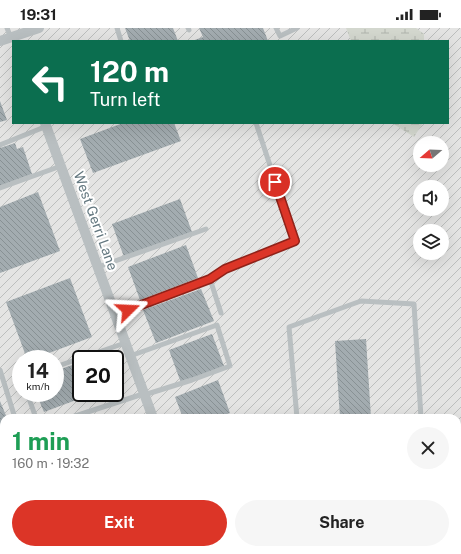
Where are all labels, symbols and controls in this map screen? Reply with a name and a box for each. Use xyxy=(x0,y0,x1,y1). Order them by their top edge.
text: 19:31 xyxy=(20,6,57,23)
text: 120 m xyxy=(90,55,169,88)
icon: left xyxy=(24,56,76,108)
text: Turn left xyxy=(90,89,160,110)
north arrow xyxy=(413,136,449,172)
map controls xyxy=(413,136,449,260)
pin xyxy=(258,165,292,199)
street label: West Gerri Lane xyxy=(71,169,121,273)
icon: arrive xyxy=(264,171,286,193)
button: sound xyxy=(413,180,449,216)
button: layers xyxy=(413,224,449,260)
position arrow xyxy=(107,289,149,331)
speed limit sign: 20 xyxy=(72,350,124,402)
text: 14 xyxy=(27,359,49,383)
text: km/h xyxy=(26,380,50,392)
text: 1 min xyxy=(12,427,70,455)
button: close xyxy=(407,427,449,469)
text: 160 m · 19:32 xyxy=(12,456,89,471)
button: Exit xyxy=(12,500,227,546)
button: Share xyxy=(235,500,449,546)

